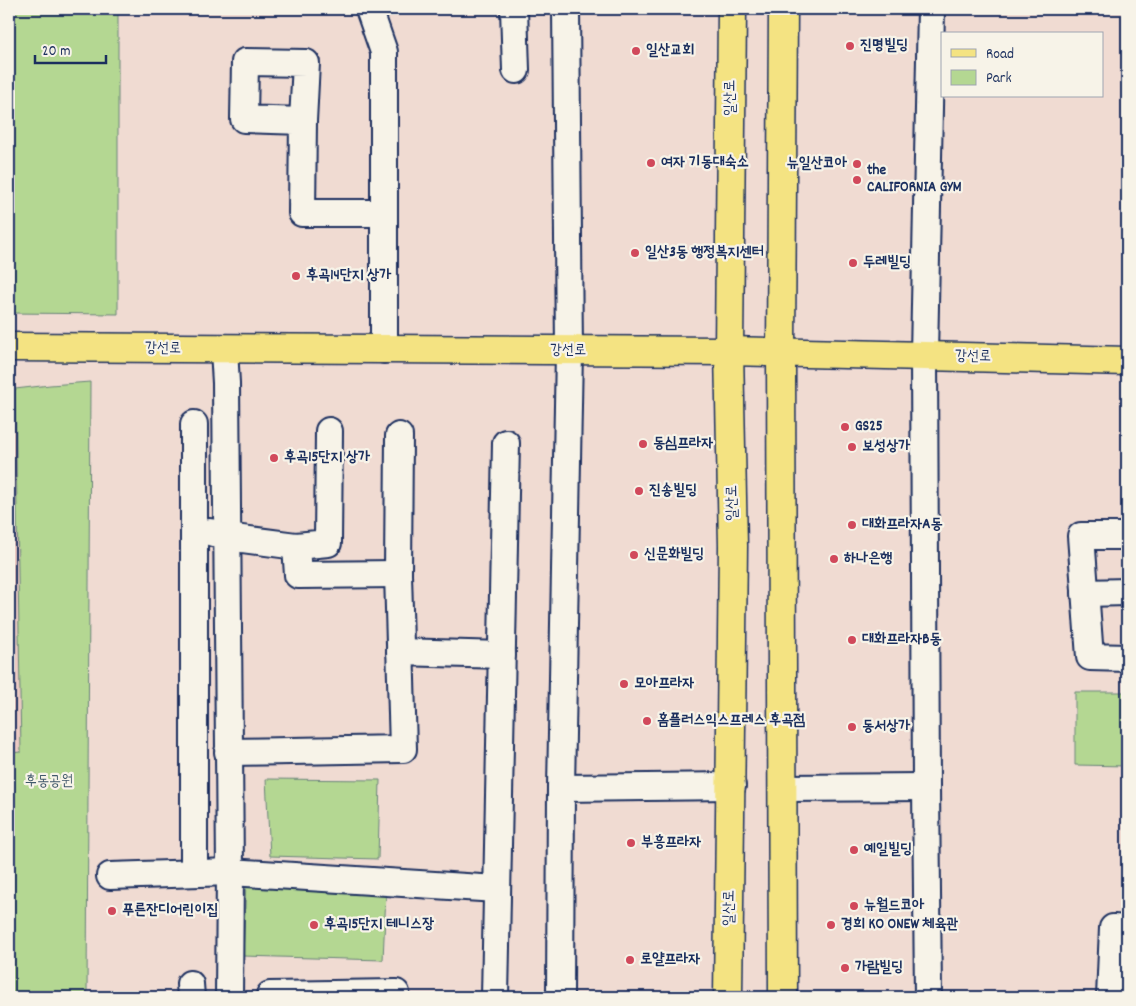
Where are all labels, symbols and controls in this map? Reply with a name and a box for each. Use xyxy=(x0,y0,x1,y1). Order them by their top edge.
scale bar xyxy=(35,32,106,64)
legend xyxy=(941,32,1104,98)
place label: 진명빌딩 xyxy=(860,35,908,57)
place label: 일산교회 xyxy=(646,40,694,62)
marker: 진명빌딩 xyxy=(844,40,856,52)
text: 20 m xyxy=(42,41,70,63)
text: Road xyxy=(986,44,1014,66)
marker: 일산교회 xyxy=(630,45,642,57)
text: Park xyxy=(986,68,1012,90)
street label: 일산로 xyxy=(720,80,742,116)
place label: 여자 기동대숙소 xyxy=(661,152,749,174)
place label: 뉴일산코아 xyxy=(787,153,848,175)
marker: 여자 기동대숙소 xyxy=(645,157,657,169)
marker: 뉴일산코아 xyxy=(851,158,863,170)
place label: the CALIFORNIA GYM xyxy=(867,160,962,199)
marker: the CALIFORNIA GYM xyxy=(851,174,863,186)
place label: 일산3동 행정복지센터 xyxy=(645,242,764,264)
marker: 일산3동 행정복지센터 xyxy=(629,247,641,259)
place label: 두레빌딩 xyxy=(863,252,911,274)
marker: 두레빌딩 xyxy=(847,257,859,269)
place label: 후곡14단지 상가 xyxy=(306,265,392,287)
marker: 후곡14단지 상가 xyxy=(290,270,302,282)
street label: 강선로 xyxy=(145,338,181,360)
street label: 강선로 xyxy=(550,340,586,362)
street label: 강선로 xyxy=(955,346,991,368)
place label: GS25 xyxy=(855,416,883,438)
marker: GS25 xyxy=(839,421,851,433)
place label: 동심프라자 xyxy=(653,433,713,455)
place label: 보성상가 xyxy=(862,436,911,458)
marker: 동심프라자 xyxy=(637,438,649,450)
marker: 보성상가 xyxy=(846,441,858,453)
place label: 후곡15단지 상가 xyxy=(284,447,371,469)
marker: 후곡15단지 상가 xyxy=(268,452,280,464)
place label: 진송빌딩 xyxy=(649,480,697,502)
marker: 진송빌딩 xyxy=(633,485,645,497)
street label: 일산로 xyxy=(722,485,744,521)
place label: 대화프라자A동 xyxy=(862,514,943,536)
marker: 대화프라자A동 xyxy=(846,519,858,531)
place label: 신문화빌딩 xyxy=(644,544,704,566)
place label: 하나은행 xyxy=(844,548,892,570)
marker: 신문화빌딩 xyxy=(628,549,640,561)
marker: 하나은행 xyxy=(828,553,840,565)
place label: 대화프라자B동 xyxy=(862,629,942,651)
marker: 대화프라자B동 xyxy=(846,634,858,646)
place label: 모아프라자 xyxy=(634,673,694,695)
marker: 모아프라자 xyxy=(618,678,630,690)
place label: 홈플러스익스프레스 후곡점 xyxy=(657,710,805,732)
marker: 홈플러스익스프레스 후곡점 xyxy=(641,715,653,727)
place label: 동서상가 xyxy=(862,716,911,738)
marker: 동서상가 xyxy=(846,721,858,733)
park label: 후동공원 xyxy=(25,771,73,793)
place label: 부흥프라자 xyxy=(641,832,701,854)
marker: 부흥프라자 xyxy=(625,837,637,849)
place label: 예일빌딩 xyxy=(863,839,912,861)
marker: 예일빌딩 xyxy=(848,844,860,856)
street label: 일산로 xyxy=(719,890,741,926)
place label: 뉴월드코아 xyxy=(864,895,925,917)
place label: 푸른잔디어린이집 xyxy=(122,900,219,922)
marker: 뉴월드코아 xyxy=(848,900,860,912)
marker: 푸른잔디어린이집 xyxy=(106,905,118,917)
place label: 후곡15단지 테니스장 xyxy=(324,914,434,936)
place label: 경희 KO ONEW 체육관 xyxy=(841,914,959,936)
marker: 후곡15단지 테니스장 xyxy=(308,919,320,931)
marker: 경희 KO ONEW 체육관 xyxy=(825,919,837,931)
place label: 로얄프라자 xyxy=(640,949,700,971)
marker: 로얄프라자 xyxy=(624,954,636,966)
place label: 가람빌딩 xyxy=(855,957,903,979)
marker: 가람빌딩 xyxy=(839,962,851,974)

